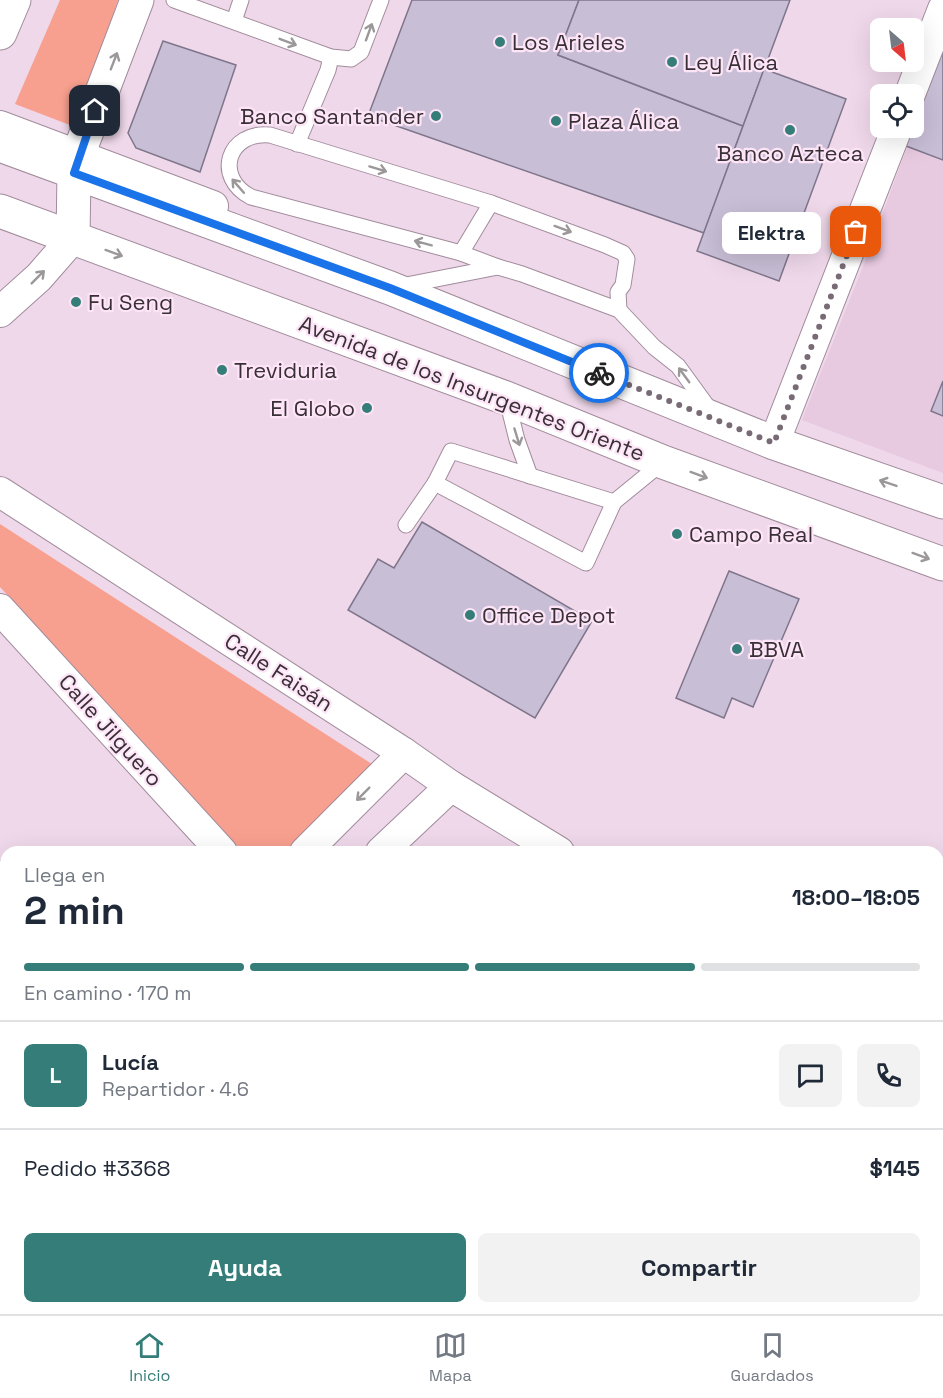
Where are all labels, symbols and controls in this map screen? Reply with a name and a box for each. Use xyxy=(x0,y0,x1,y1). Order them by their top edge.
north arrow xyxy=(870,18,924,72)
map controls xyxy=(870,18,924,138)
one-way arrow xyxy=(364,23,375,42)
place label: Los Arieles xyxy=(512,28,625,56)
marker: Los Arieles xyxy=(493,35,507,49)
one-way arrow xyxy=(279,37,297,48)
place label: Ley Álica xyxy=(684,48,779,76)
one-way arrow xyxy=(109,52,120,71)
marker: Ley Álica xyxy=(665,55,679,69)
button: locate xyxy=(870,84,924,138)
pin xyxy=(69,85,120,136)
icon: home xyxy=(78,94,111,127)
place label: Banco Santander xyxy=(240,102,424,130)
place label: Plaza Álica xyxy=(568,107,679,135)
marker: Banco Santander xyxy=(429,109,443,123)
marker: Plaza Álica xyxy=(549,114,563,128)
marker: Banco Azteca xyxy=(783,123,797,137)
place label: Banco Azteca xyxy=(717,139,864,167)
one-way arrow xyxy=(368,164,387,175)
one-way arrow xyxy=(231,179,245,194)
pin xyxy=(830,206,881,257)
callout: Elektra xyxy=(721,211,820,253)
icon: bag xyxy=(839,215,872,248)
text: Elektra xyxy=(738,220,805,246)
one-way arrow xyxy=(553,225,572,236)
one-way arrow xyxy=(413,237,432,248)
one-way arrow xyxy=(104,249,123,260)
one-way arrow xyxy=(31,270,46,284)
place label: Fu Seng xyxy=(88,288,173,316)
marker: Fu Seng xyxy=(69,295,83,309)
street label: Avenida de los Insurgentes Oriente xyxy=(295,309,649,467)
courier xyxy=(569,343,629,403)
place label: Treviduria xyxy=(234,356,337,384)
icon: bike xyxy=(583,357,616,390)
marker: Treviduria xyxy=(215,363,229,377)
one-way arrow xyxy=(678,367,690,383)
place label: El Globo xyxy=(270,394,355,422)
marker: El Globo xyxy=(360,401,374,415)
one-way arrow xyxy=(512,427,523,446)
one-way arrow xyxy=(689,470,708,481)
one-way arrow xyxy=(879,476,898,487)
place label: Campo Real xyxy=(689,520,813,548)
marker: Campo Real xyxy=(670,527,684,541)
one-way arrow xyxy=(911,552,930,563)
place label: Office Depot xyxy=(482,601,615,629)
marker: Office Depot xyxy=(463,608,477,622)
street label: Calle Faisán xyxy=(220,627,338,717)
place label: BBVA xyxy=(749,635,804,663)
marker: BBVA xyxy=(730,642,744,656)
street label: Calle Jilguero xyxy=(53,668,169,792)
one-way arrow xyxy=(356,787,371,802)
text: Llega en xyxy=(24,862,105,888)
text: 18:00–18:05 xyxy=(792,883,920,911)
text: 2 min xyxy=(24,886,125,935)
text: En camino · 170 m xyxy=(24,980,192,1006)
button: chat xyxy=(779,1044,842,1107)
button: phone xyxy=(857,1044,920,1107)
text: Lucía xyxy=(102,1048,159,1076)
text: L xyxy=(50,1061,61,1089)
text: Repartidor · 4.6 xyxy=(102,1076,249,1102)
text: Pedido #3368 xyxy=(24,1154,170,1182)
text: $145 xyxy=(870,1154,920,1182)
button: Ayuda xyxy=(24,1233,466,1302)
button: Compartir xyxy=(478,1233,920,1302)
tab: Inicio xyxy=(129,1329,170,1386)
tab: Mapa xyxy=(429,1329,472,1386)
tab: Guardados xyxy=(730,1329,814,1386)

